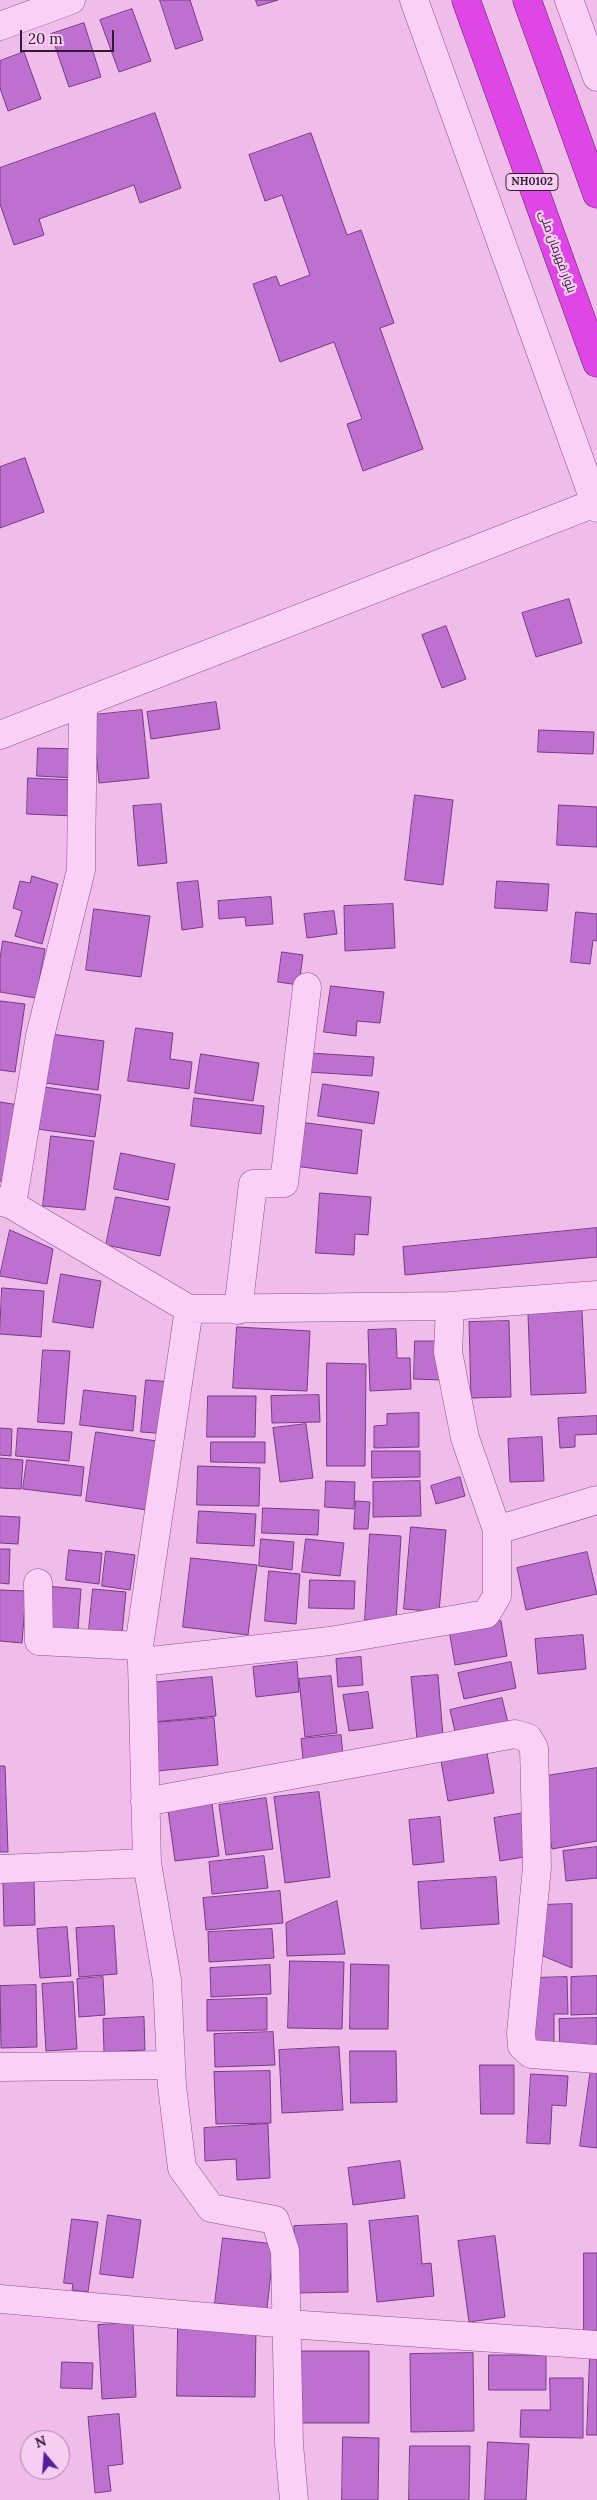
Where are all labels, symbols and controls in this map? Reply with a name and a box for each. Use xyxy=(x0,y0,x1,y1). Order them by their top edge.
scale bar xyxy=(22,20,116,52)
text: 20 m xyxy=(28,29,63,48)
road number: NH0102 xyxy=(506,173,558,190)
street label: بلوار قهرمان ملی xyxy=(535,209,579,295)
north arrow xyxy=(20,2430,70,2480)
text: N xyxy=(33,2431,49,2452)

